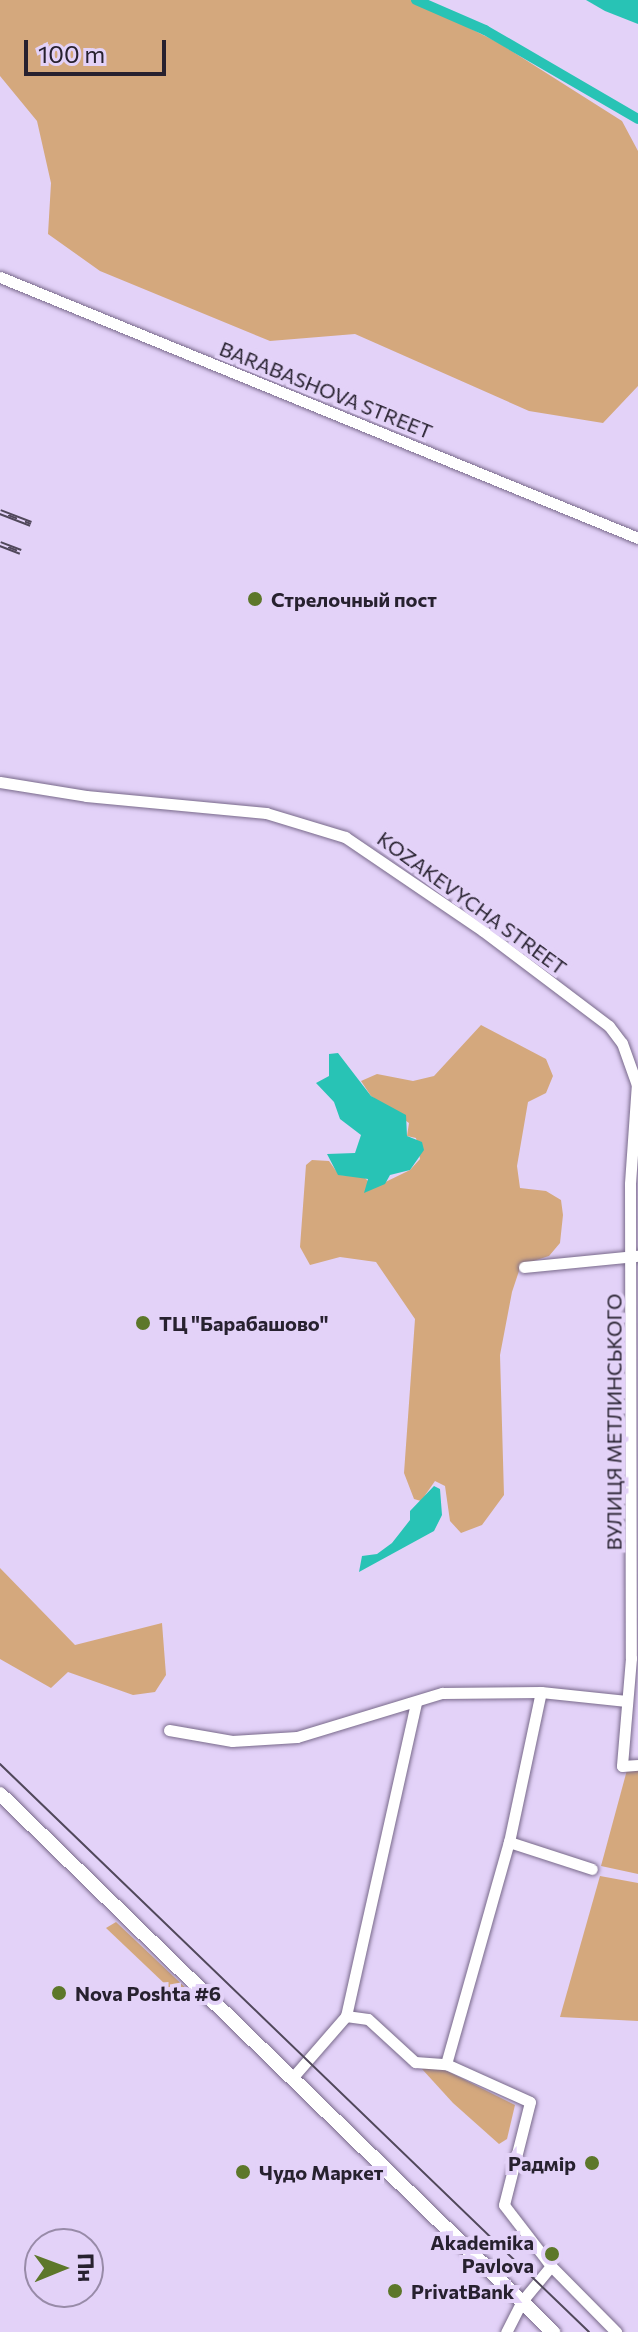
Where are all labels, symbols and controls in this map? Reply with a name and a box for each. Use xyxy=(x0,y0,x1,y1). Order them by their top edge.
scale bar xyxy=(28,24,170,74)
text: 100 m xyxy=(38,39,105,68)
street label: BARABASHOVA STREET xyxy=(216,336,436,444)
place label: Стрелочный пост xyxy=(271,587,437,611)
marker: Стрелочный пост xyxy=(246,590,264,608)
street label: KOZAKEVYCHA STREET xyxy=(373,826,571,980)
street label: ВУЛИЦЯ МЕТЛИНСЬКОГО xyxy=(602,1294,626,1550)
place label: ТЦ "Барабашово" xyxy=(159,1311,329,1335)
marker: ТЦ "Барабашово" xyxy=(134,1314,152,1332)
place label: Nova Poshta #6 xyxy=(75,1981,221,2005)
marker: Nova Poshta #6 xyxy=(50,1984,68,2002)
place label: Радмір xyxy=(508,2151,576,2175)
marker: Радмір xyxy=(583,2154,601,2172)
place label: Чудо Маркет xyxy=(259,2160,383,2184)
marker: Чудо Маркет xyxy=(234,2163,252,2181)
north arrow xyxy=(24,2228,104,2308)
place label: Akademіka Pavlova xyxy=(430,2230,534,2277)
marker: Akademіka Pavlova xyxy=(541,2243,563,2265)
text: Пн xyxy=(73,2253,100,2282)
place label: PrivatBank xyxy=(411,2279,514,2303)
marker: PrivatBank xyxy=(386,2282,404,2300)

